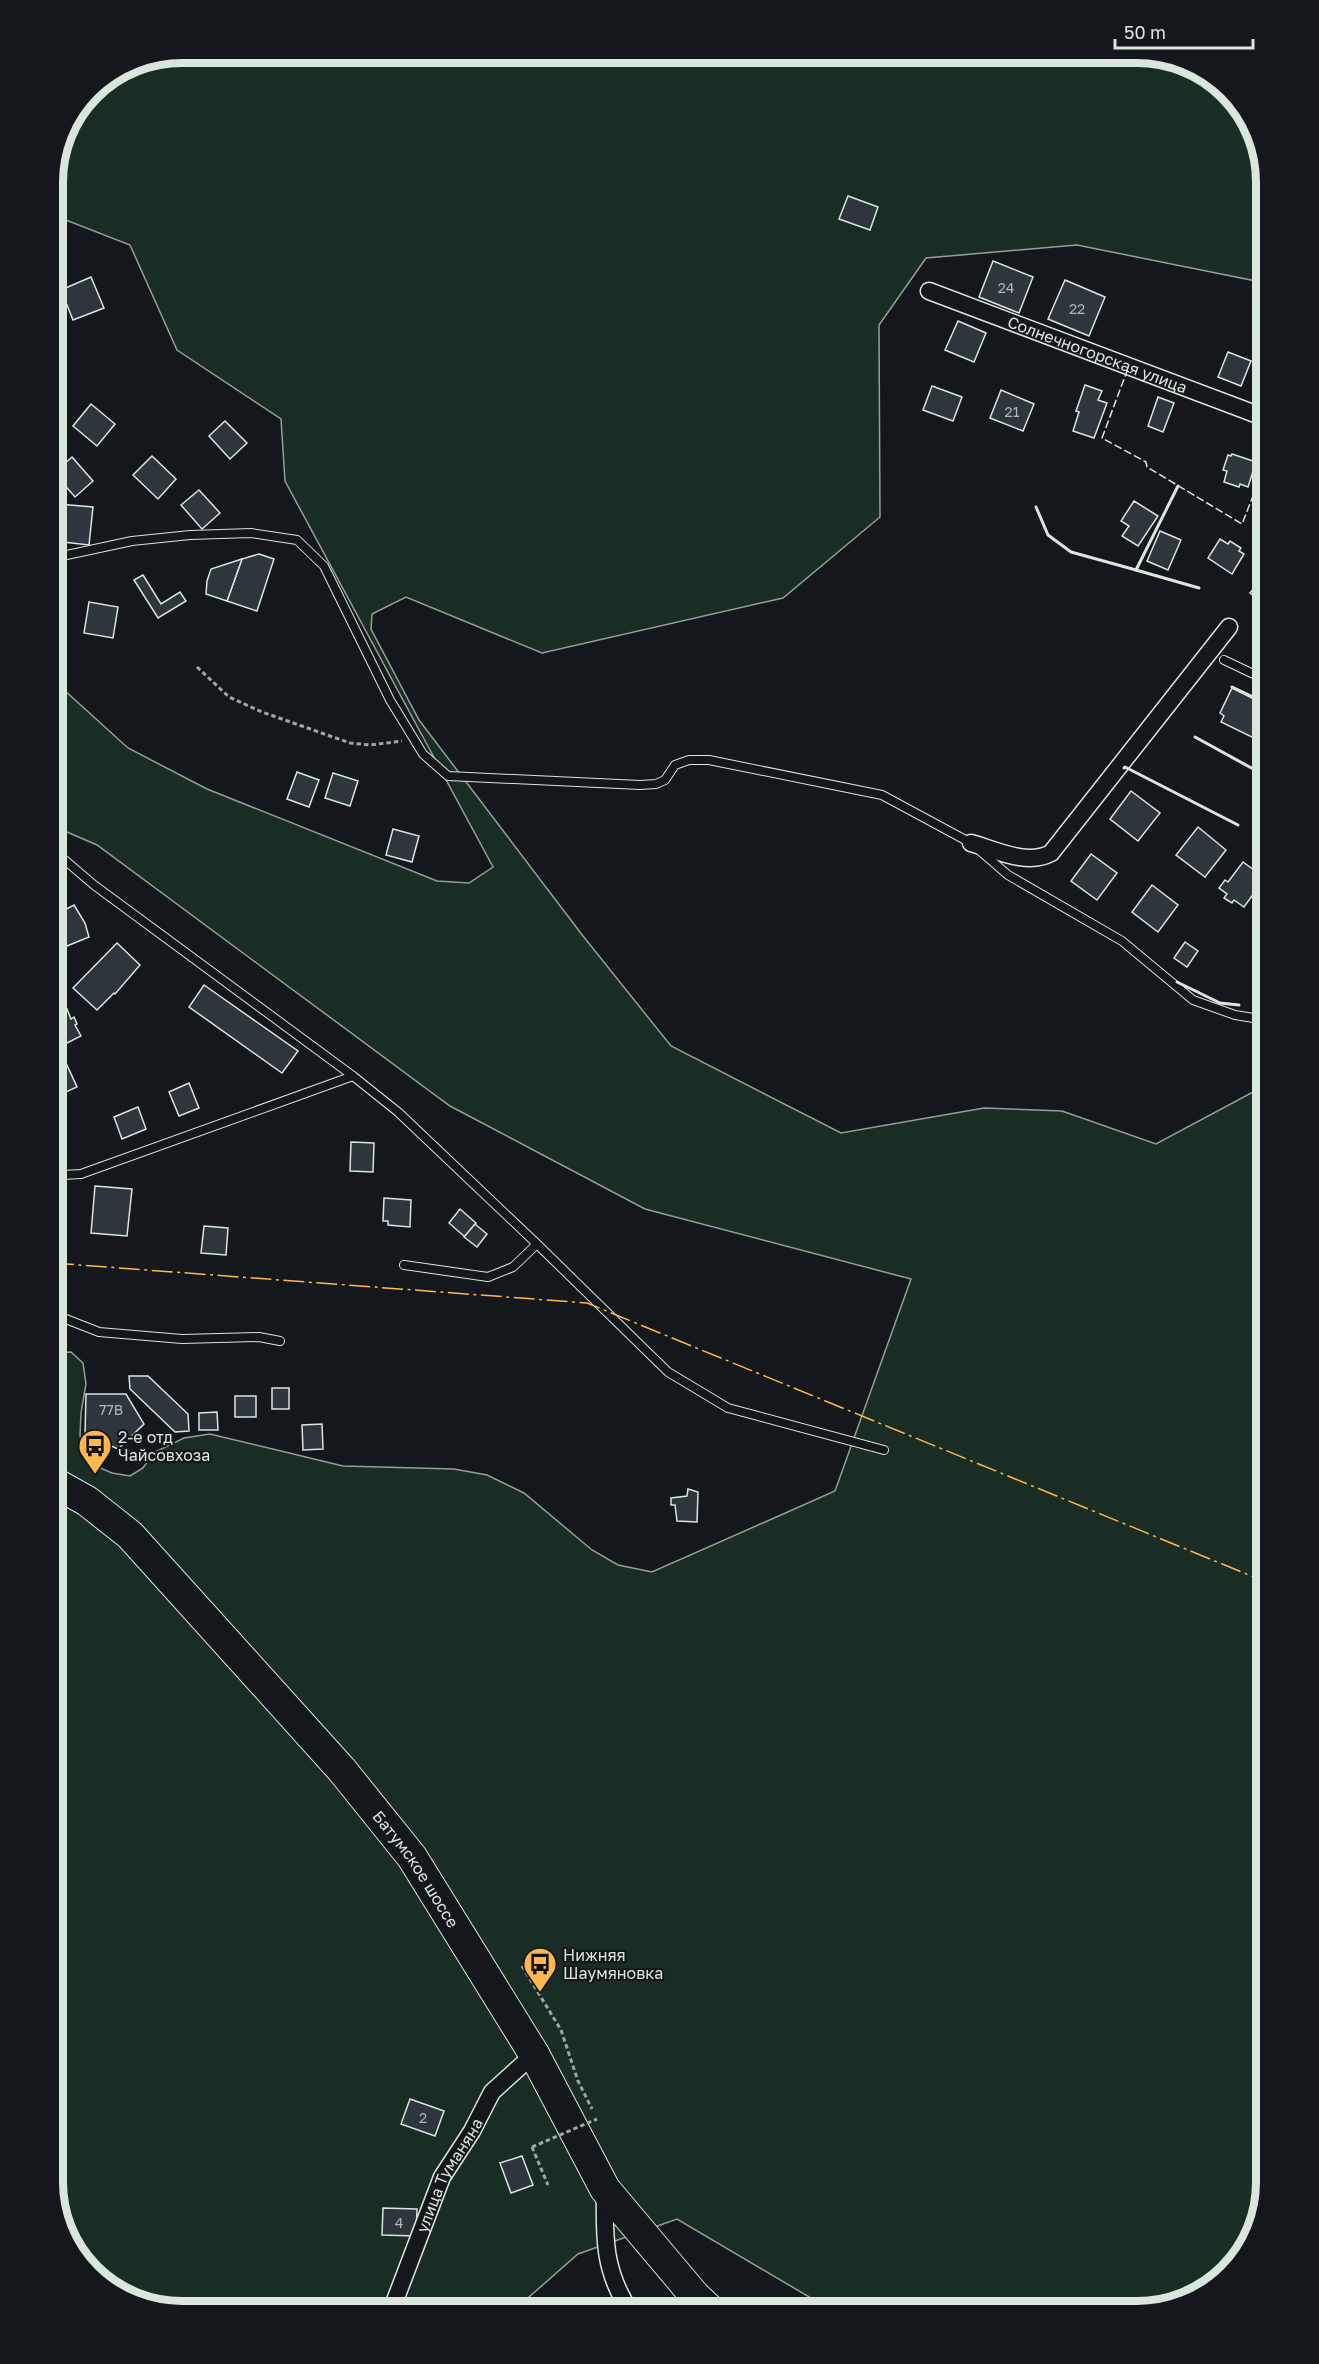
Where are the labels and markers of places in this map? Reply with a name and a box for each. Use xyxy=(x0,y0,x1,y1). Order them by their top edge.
place label: 2-е отд Чайсовхоза xyxy=(118,1427,210,1465)
bus stop icon: 2-е отд Чайсовхоза xyxy=(77,1428,113,1475)
place label: Нижняя Шаумяновка xyxy=(563,1945,663,1983)
bus stop icon: Нижняя Шаумяновка xyxy=(522,1946,558,1993)

